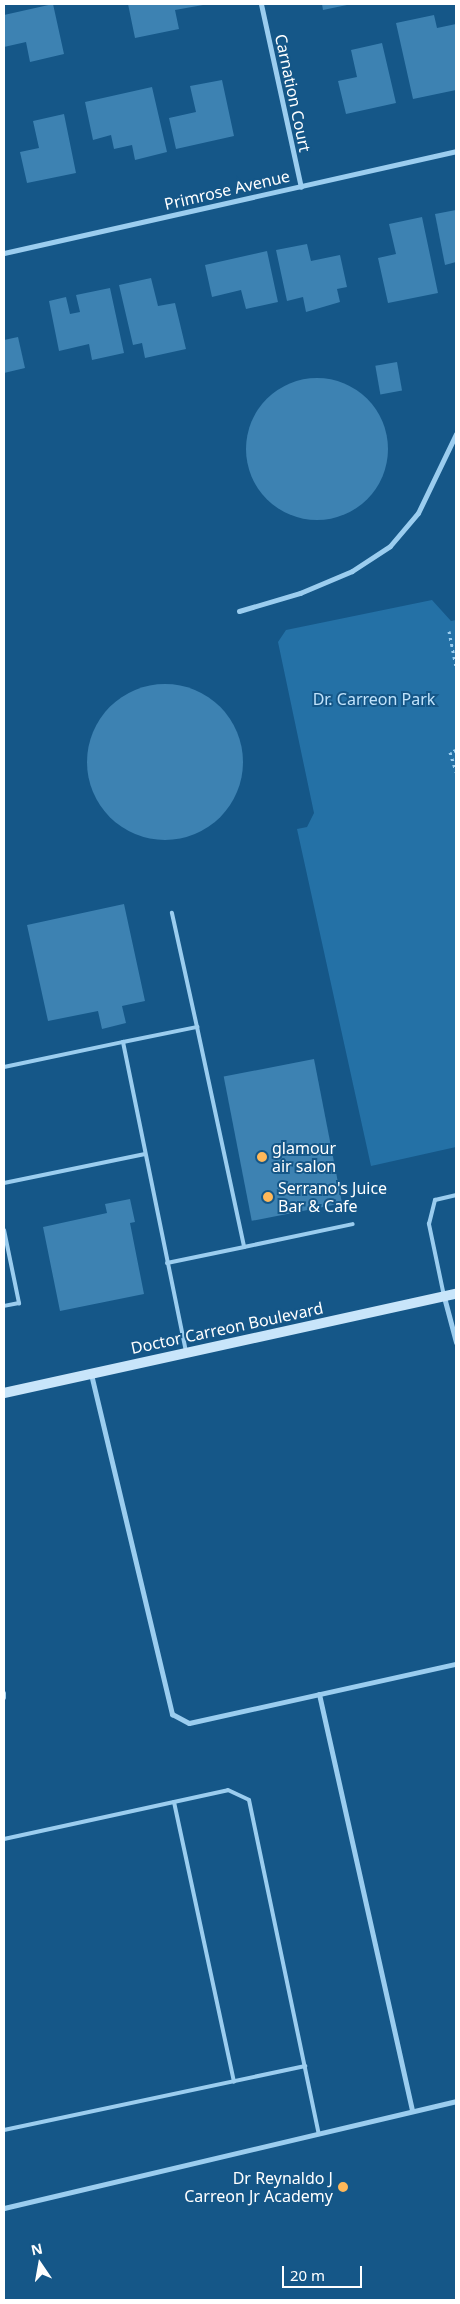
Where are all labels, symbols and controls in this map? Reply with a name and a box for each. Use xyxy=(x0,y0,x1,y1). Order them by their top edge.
street label: Carnation Court xyxy=(271,32,315,154)
street label: Primrose Avenue xyxy=(162,166,292,214)
park label: Dr. Carreon Park xyxy=(313,689,435,709)
place label: glamour air salon xyxy=(272,1138,336,1176)
marker: glamour air salon xyxy=(256,1151,268,1163)
place label: Serrano's Juice Bar & Cafe xyxy=(278,1178,387,1216)
marker: Serrano's Juice Bar & Cafe xyxy=(262,1191,274,1203)
street label: Doctor Carreon Boulevard xyxy=(129,1298,325,1358)
place label: Dr Reynaldo J Carreon Jr Academy xyxy=(184,2168,333,2206)
marker: Dr Reynaldo J Carreon Jr Academy xyxy=(337,2181,349,2193)
text: N xyxy=(29,2238,44,2259)
north arrow xyxy=(15,2239,65,2289)
scale bar xyxy=(285,2256,365,2288)
text: 20 m xyxy=(290,2265,325,2285)

